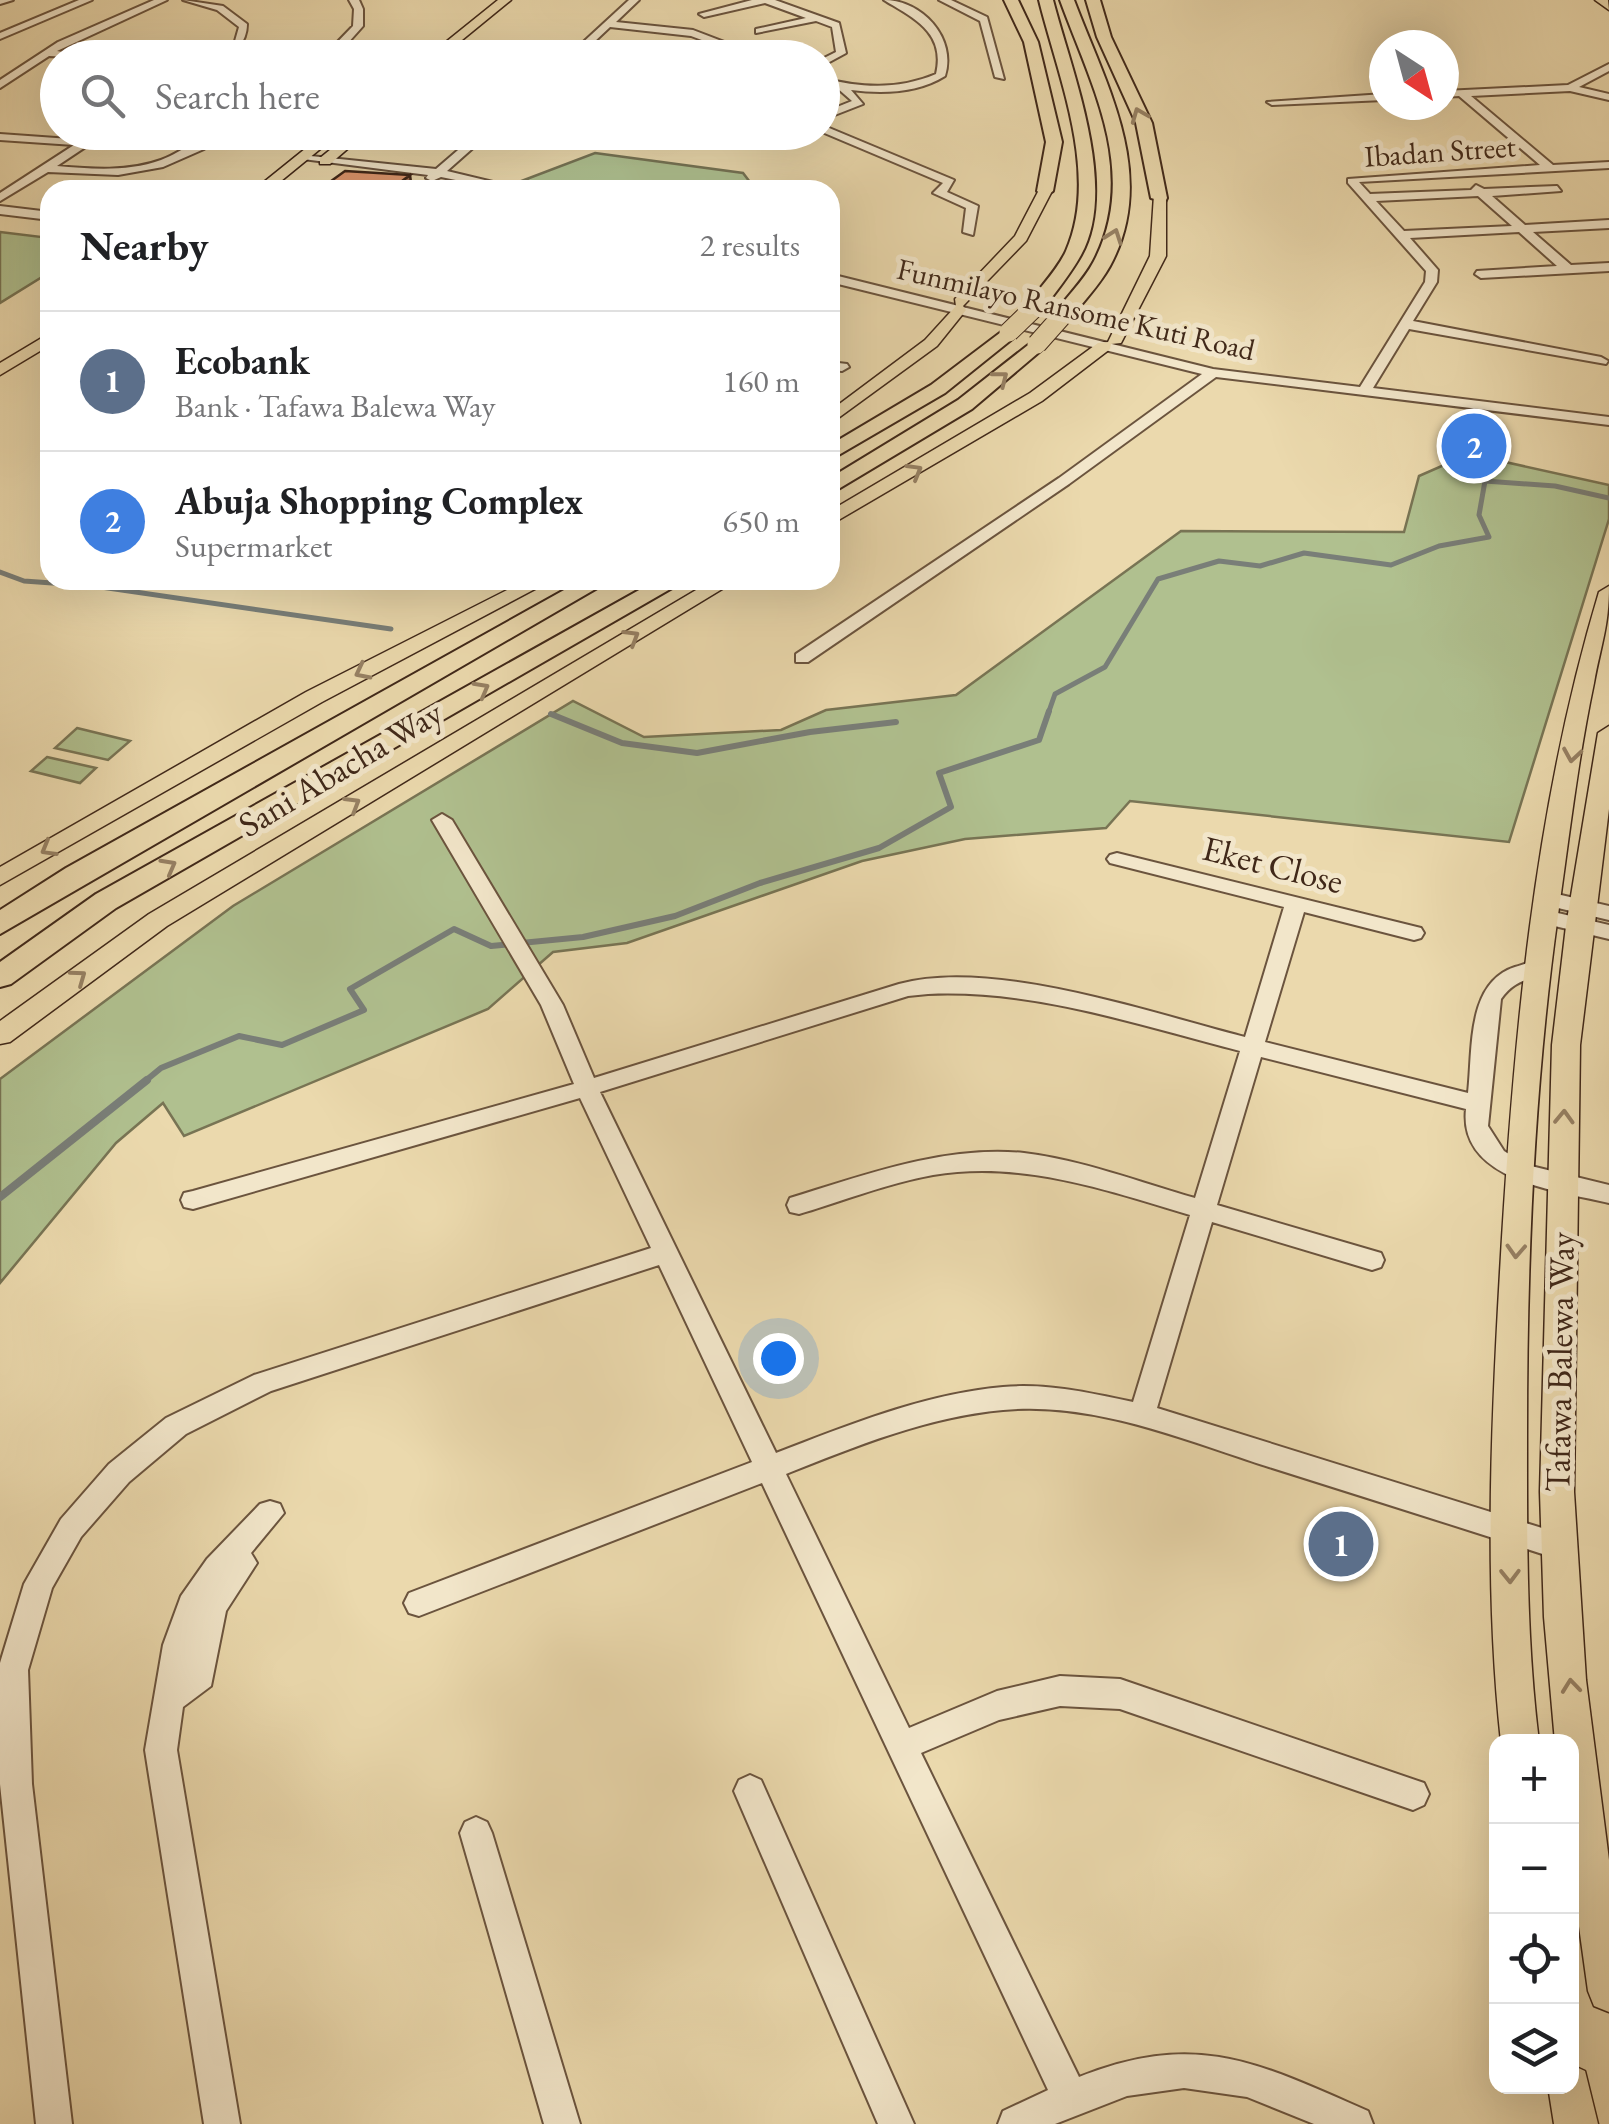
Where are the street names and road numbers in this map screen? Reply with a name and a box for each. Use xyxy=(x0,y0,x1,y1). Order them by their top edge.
street label: Ibadan Street xyxy=(1363,126,1518,176)
street label: Funmilayo Ransome Kuti Road xyxy=(893,249,1260,369)
street label: Sani Abacha Way xyxy=(230,689,451,847)
street label: Eket Close xyxy=(1198,825,1348,903)
street label: Tafawa Balewa Way xyxy=(1534,1231,1584,1492)

